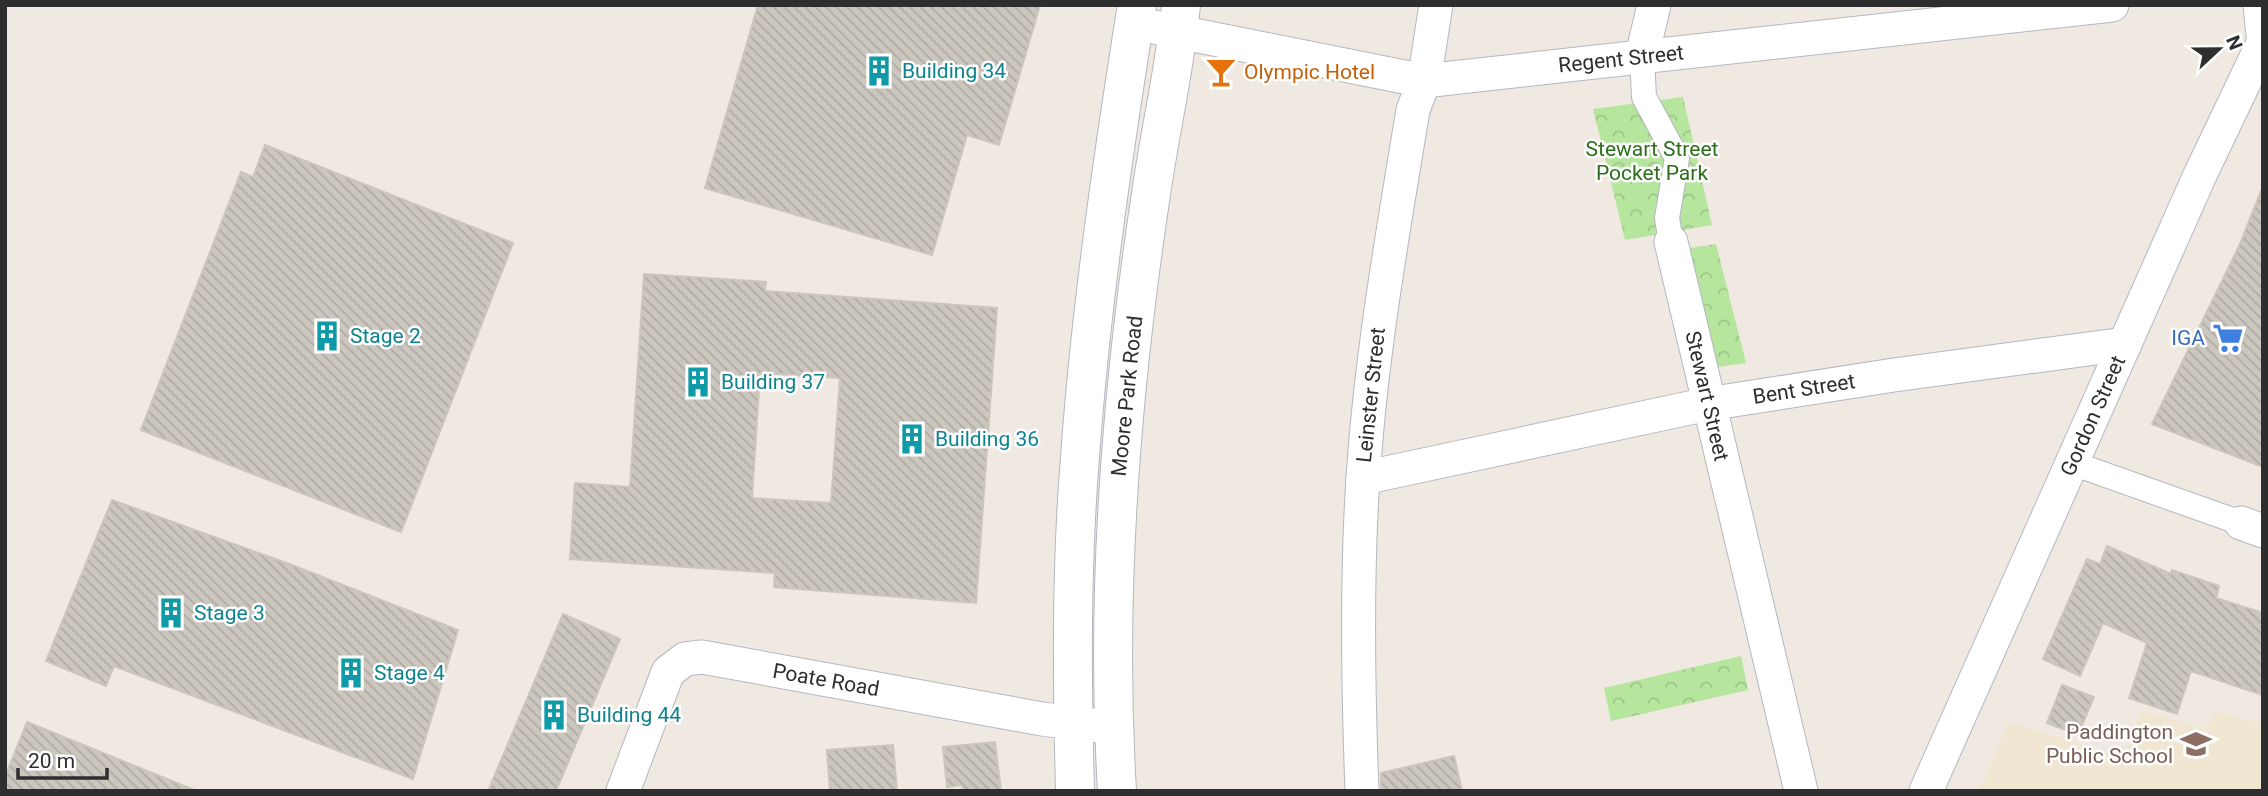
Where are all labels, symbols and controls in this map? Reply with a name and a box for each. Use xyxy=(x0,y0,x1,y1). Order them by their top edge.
north arrow xyxy=(2184,14,2254,84)
text: N xyxy=(2221,32,2247,53)
street label: Regent Street xyxy=(1557,40,1685,78)
building icon: Building 34 xyxy=(862,54,896,88)
bar icon: Olympic Hotel xyxy=(1204,55,1238,89)
place label: Building 34 xyxy=(902,59,1006,83)
place label: Olympic Hotel xyxy=(1244,60,1375,84)
park label: Stewart Street Pocket Park xyxy=(1586,137,1719,185)
street label: Moore Park Road xyxy=(1107,315,1147,477)
building icon: Stage 2 xyxy=(310,319,344,353)
supermarket icon: IGA xyxy=(2211,321,2245,355)
place label: Stage 2 xyxy=(350,324,421,348)
street label: Leinster Street xyxy=(1352,326,1390,464)
place label: IGA xyxy=(2171,326,2205,350)
street label: Stewart Street xyxy=(1680,329,1734,464)
street label: Gordon Street xyxy=(2056,352,2130,480)
building icon: Building 37 xyxy=(681,365,715,399)
street label: Bent Street xyxy=(1751,369,1857,409)
place label: Building 37 xyxy=(721,370,825,394)
building icon: Building 36 xyxy=(895,422,929,456)
place label: Building 36 xyxy=(935,427,1039,451)
building icon: Stage 3 xyxy=(154,596,188,630)
place label: Stage 3 xyxy=(194,601,265,625)
building icon: Stage 4 xyxy=(334,656,368,690)
street label: Poate Road xyxy=(771,659,881,701)
place label: Stage 4 xyxy=(374,661,445,685)
building icon: Building 44 xyxy=(537,698,571,732)
place label: Building 44 xyxy=(577,703,681,727)
place label: Paddington Public School xyxy=(2046,720,2173,768)
school or university icon: Paddington Public School xyxy=(2179,727,2213,761)
scale bar xyxy=(18,736,107,780)
text: 20 m xyxy=(28,749,75,773)

